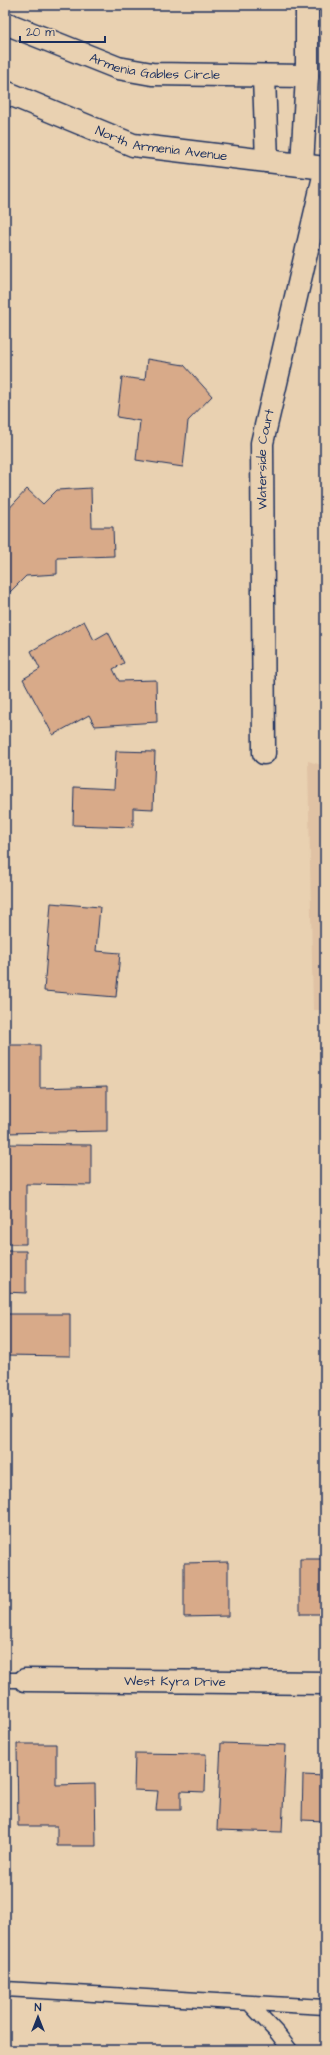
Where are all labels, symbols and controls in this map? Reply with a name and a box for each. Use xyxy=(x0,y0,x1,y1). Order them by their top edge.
scale bar xyxy=(20,18,105,44)
text: 20 m xyxy=(26,24,55,41)
street label: Armenia Gables Circle xyxy=(87,49,220,84)
street label: North Armenia Avenue xyxy=(93,121,228,165)
street label: Waterside Court xyxy=(253,406,279,510)
street label: West Kyra Drive xyxy=(124,1672,226,1692)
north arrow xyxy=(18,1997,58,2037)
text: N xyxy=(35,2000,42,2015)

